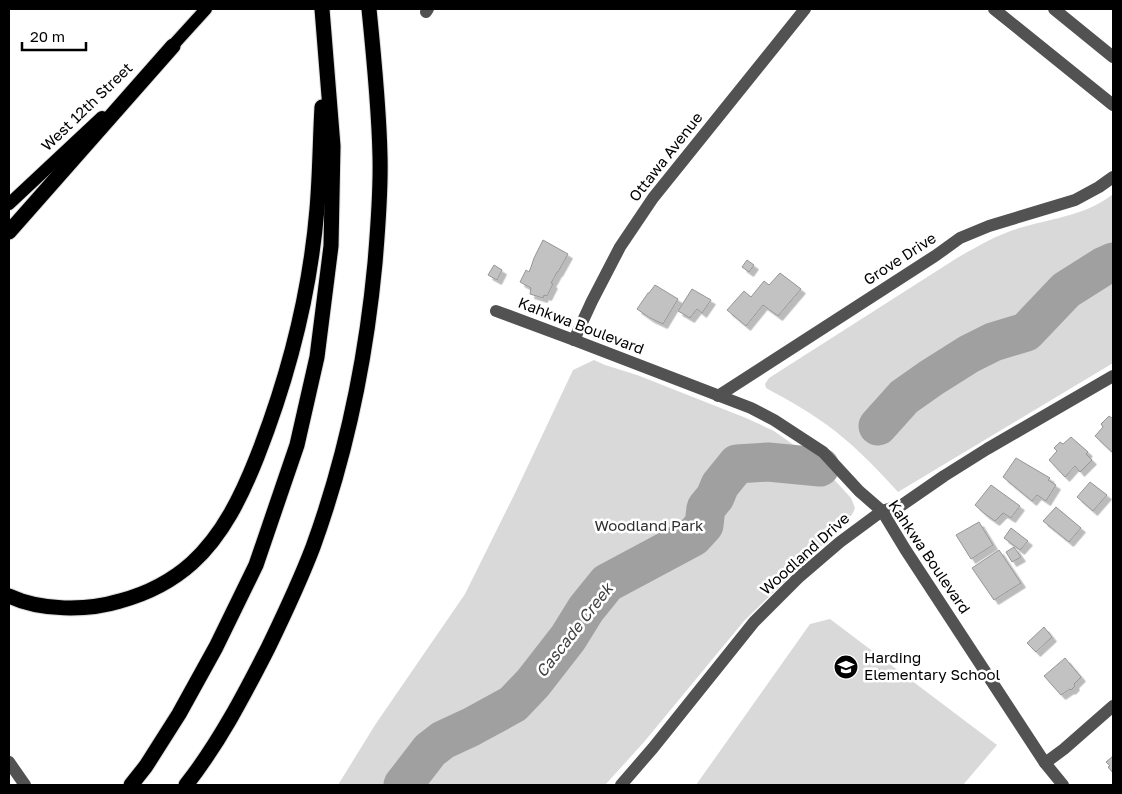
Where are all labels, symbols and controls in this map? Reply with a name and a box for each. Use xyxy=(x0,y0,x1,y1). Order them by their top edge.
scale bar xyxy=(22,20,86,52)
text: 20 m xyxy=(30,27,65,45)
street label: West 12th Street xyxy=(37,58,136,154)
street label: Ottawa Avenue xyxy=(625,108,706,205)
street label: Grove Drive xyxy=(860,228,939,288)
street label: Kahkwa Boulevard xyxy=(516,293,647,357)
street label: Kahkwa Boulevard xyxy=(885,496,975,617)
street label: Woodland Drive xyxy=(756,508,853,598)
park label: Woodland Park xyxy=(595,516,704,534)
water label: Cascade Creek xyxy=(531,577,618,681)
place label: Harding Elementary School xyxy=(864,648,1000,683)
school or university icon: Harding Elementary School xyxy=(833,654,859,680)

